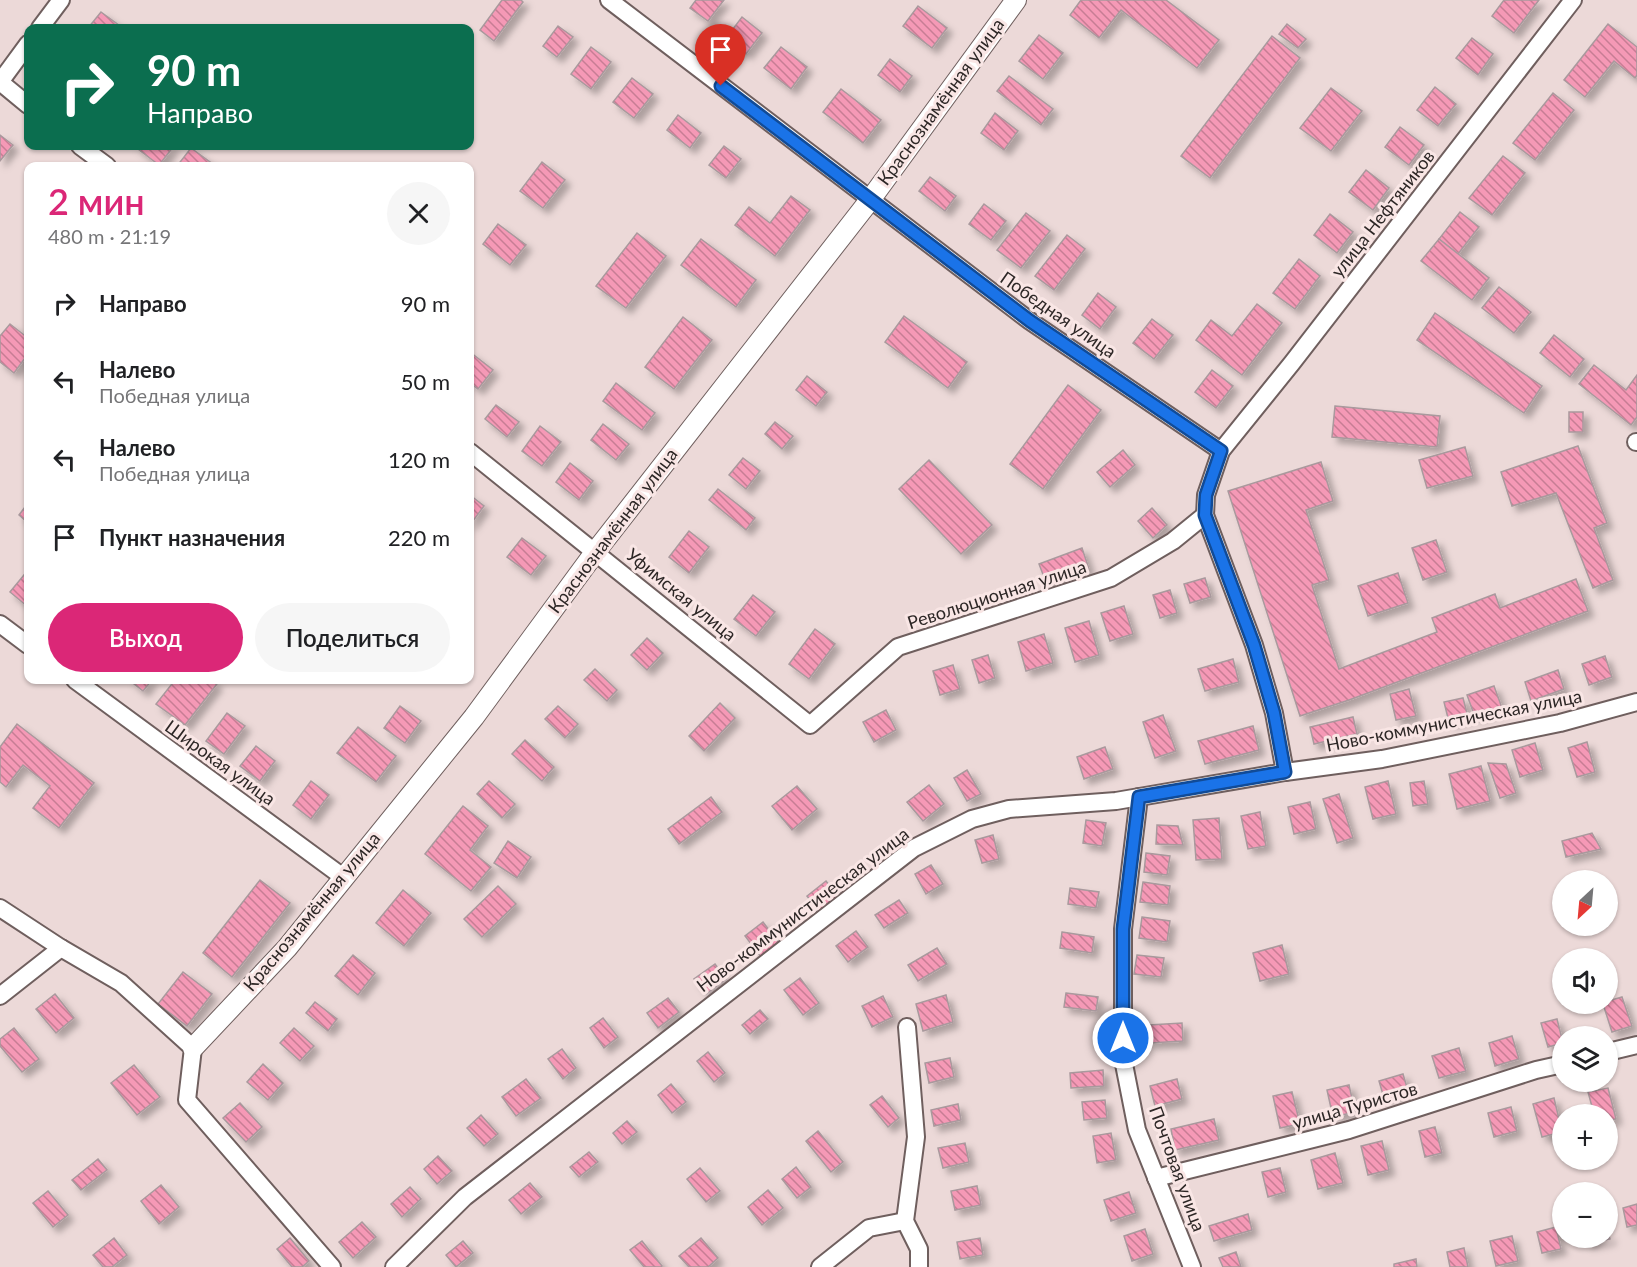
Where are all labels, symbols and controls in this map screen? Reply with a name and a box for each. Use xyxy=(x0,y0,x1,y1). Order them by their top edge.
street label: Краснознамённая улица xyxy=(872,14,1008,189)
pin xyxy=(695,24,746,86)
icon: arrive xyxy=(704,33,737,66)
text: 90 m xyxy=(147,45,241,95)
icon: right xyxy=(48,48,126,126)
text: Направо xyxy=(147,96,253,129)
street label: улица Нефтяников xyxy=(1326,145,1439,281)
text: 2 мин xyxy=(48,179,145,223)
button: close xyxy=(387,182,450,245)
text: 480 m · 21:19 xyxy=(48,224,171,248)
street label: Победная улица xyxy=(997,266,1121,362)
icon: right xyxy=(48,287,81,320)
text: Направо xyxy=(99,290,187,317)
text: 90 m xyxy=(401,290,450,317)
text: Налево xyxy=(99,356,175,383)
icon: left xyxy=(48,365,81,398)
text: 50 m xyxy=(401,368,450,395)
text: Победная улица xyxy=(99,383,250,407)
text: Налево xyxy=(99,434,175,461)
icon: left xyxy=(48,443,81,476)
street label: Краснознамённая улица xyxy=(543,444,681,617)
text: 120 m xyxy=(388,446,450,473)
text: Победная улица xyxy=(99,461,250,485)
icon: arrive xyxy=(48,521,81,554)
text: Пункт назначения xyxy=(99,524,285,551)
text: 220 m xyxy=(388,524,450,551)
street label: Уфимская улица xyxy=(622,543,741,645)
street label: Революционная улица xyxy=(905,555,1089,633)
button: Выход xyxy=(48,603,243,672)
button: Поделиться xyxy=(255,603,450,672)
street label: Ново-коммунистическая улица xyxy=(1324,684,1584,756)
street label: Широкая улица xyxy=(161,715,280,810)
street label: Ново-коммунистическая улица xyxy=(692,822,913,996)
street label: Краснознамённая улица xyxy=(238,827,384,995)
north arrow xyxy=(1552,870,1618,936)
map controls xyxy=(1552,870,1618,1248)
button: sound xyxy=(1552,948,1618,1014)
position arrow xyxy=(1091,1006,1155,1070)
button: layers xyxy=(1552,1026,1618,1092)
street label: улица Туристов xyxy=(1290,1077,1420,1133)
street label: Почтовая улица xyxy=(1145,1103,1211,1234)
button: + xyxy=(1552,1104,1618,1170)
button: − xyxy=(1552,1182,1618,1248)

